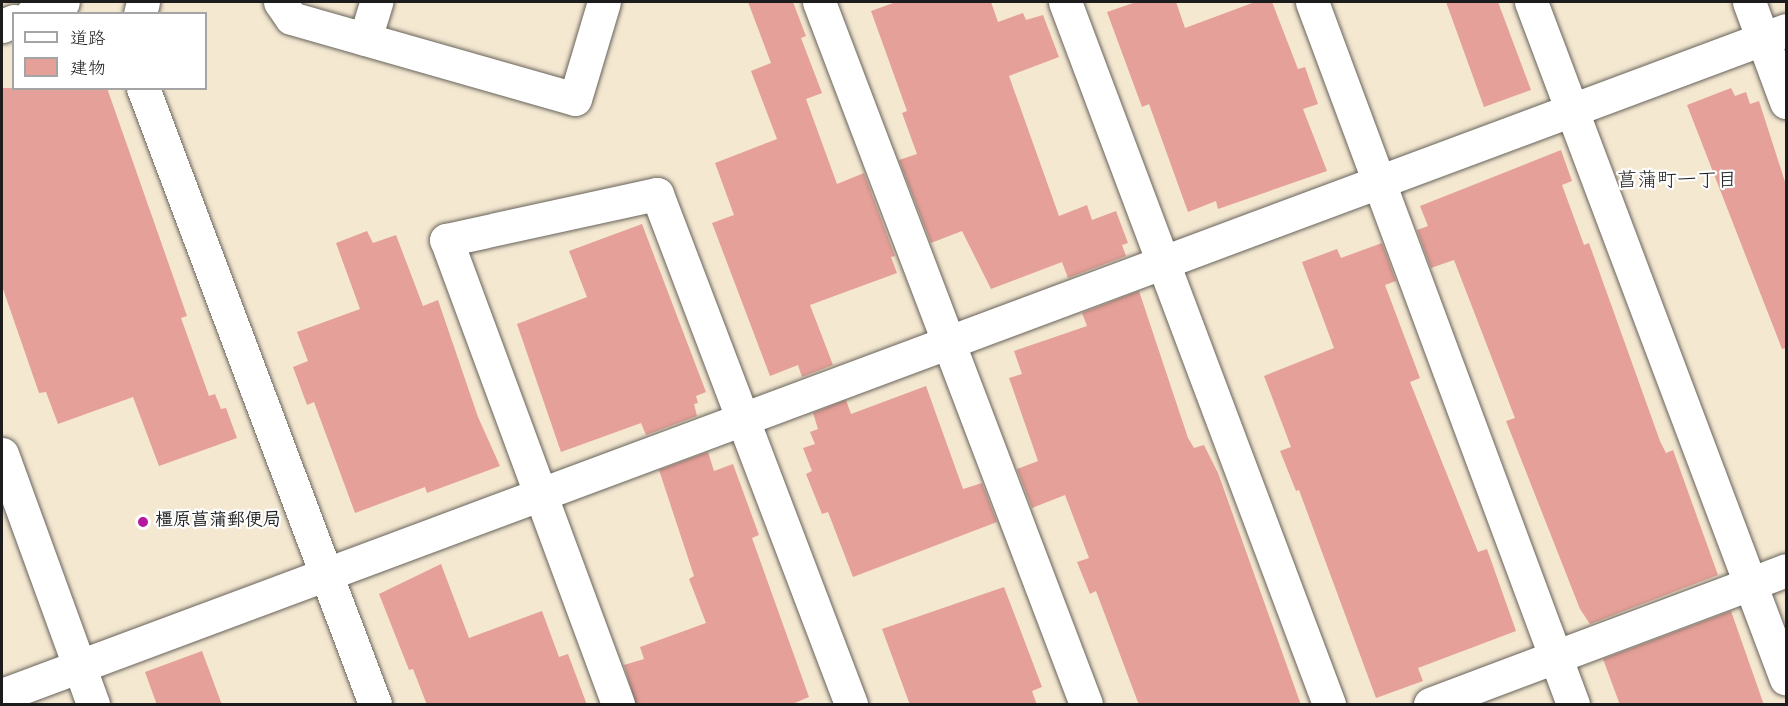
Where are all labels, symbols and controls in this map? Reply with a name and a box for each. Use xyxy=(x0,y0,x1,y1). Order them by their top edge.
legend xyxy=(12,12,207,90)
text: 道路 xyxy=(70,30,106,51)
text: 建物 xyxy=(70,60,106,81)
district label: 菖蒲町一丁目 xyxy=(1617,170,1737,194)
place label: 橿原菖蒲郵便局 xyxy=(155,511,281,533)
marker: 橿原菖蒲郵便局 xyxy=(136,515,150,529)

